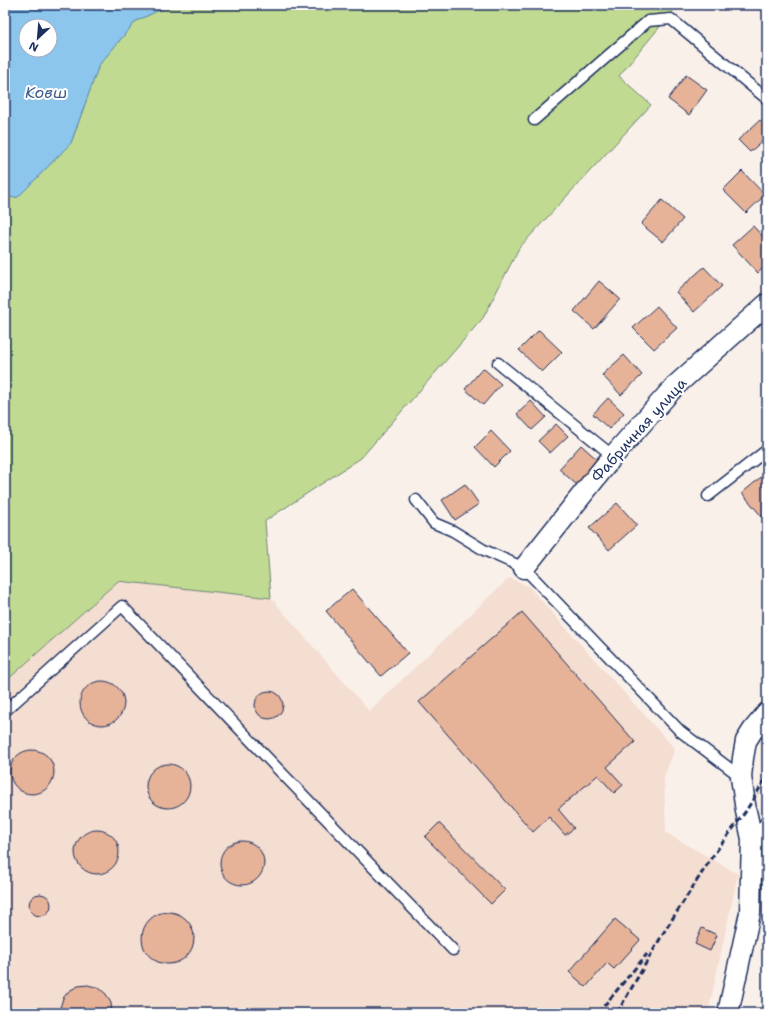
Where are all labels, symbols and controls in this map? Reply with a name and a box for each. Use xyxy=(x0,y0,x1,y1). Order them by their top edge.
north arrow xyxy=(18,18,58,58)
text: N xyxy=(26,38,41,55)
water label: Ковш xyxy=(25,82,67,103)
street label: Фабричная улица xyxy=(587,373,692,486)

